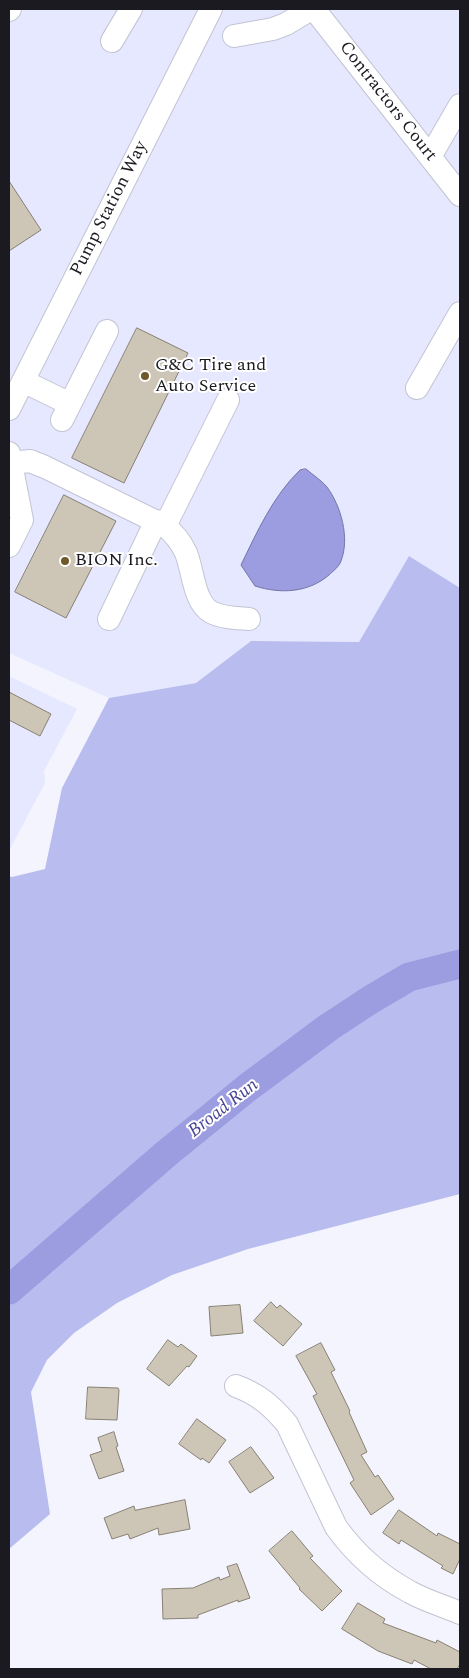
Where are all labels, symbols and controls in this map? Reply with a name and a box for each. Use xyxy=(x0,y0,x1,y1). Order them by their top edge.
street label: Contractors Court xyxy=(333,38,441,166)
street label: Pump Station Way xyxy=(67,138,153,280)
place label: G&C Tire and Auto Service xyxy=(155,355,266,398)
marker: G&C Tire and Auto Service xyxy=(139,370,151,382)
place label: BION Inc. xyxy=(75,550,158,572)
marker: BION Inc. xyxy=(59,555,71,567)
water label: Broad Run xyxy=(184,1075,264,1143)

